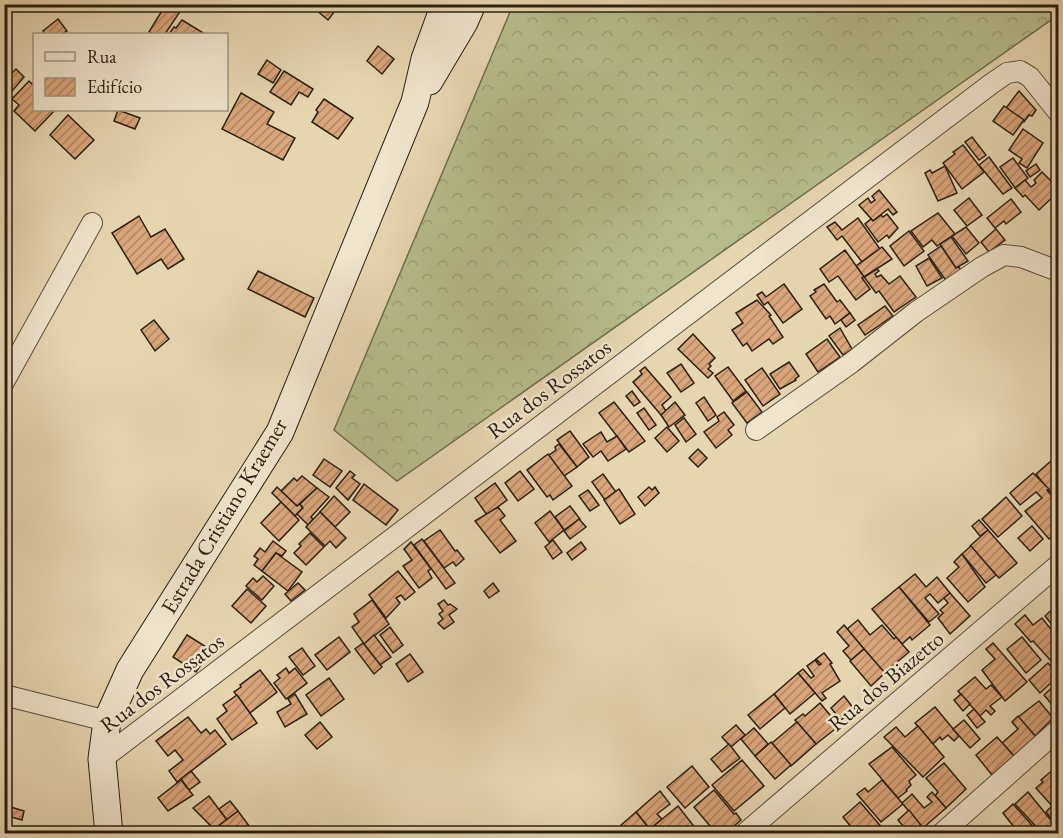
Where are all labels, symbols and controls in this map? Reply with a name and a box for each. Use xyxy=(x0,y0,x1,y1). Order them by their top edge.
legend xyxy=(33,33,228,111)
text: Rua xyxy=(87,45,117,68)
text: Edifício xyxy=(87,75,142,98)
street label: Rua dos Rossatos xyxy=(481,333,617,445)
street label: Estrada Cristiano Kraemer xyxy=(154,412,294,619)
street label: Rua dos Biazetto xyxy=(822,624,950,738)
street label: Rua dos Rossatos xyxy=(94,627,230,739)

